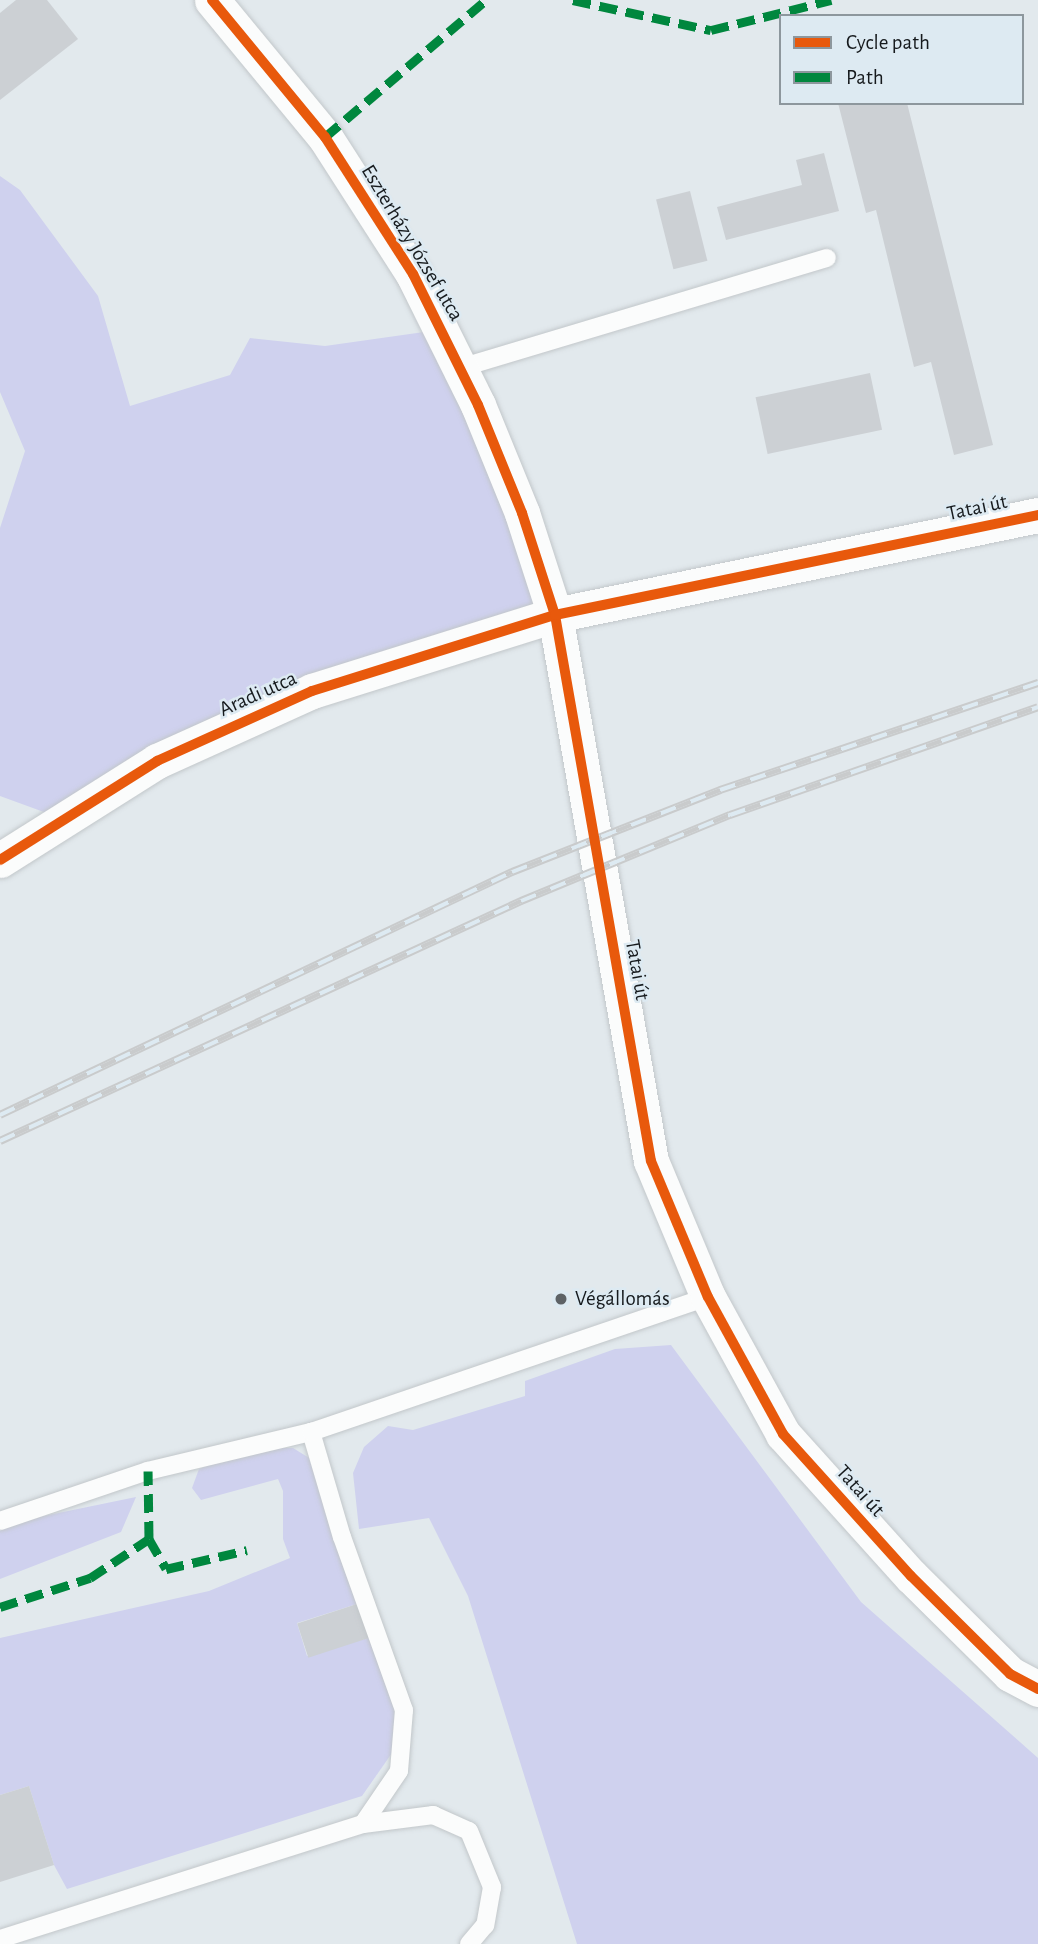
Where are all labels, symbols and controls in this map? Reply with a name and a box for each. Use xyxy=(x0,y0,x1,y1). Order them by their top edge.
legend xyxy=(779,14,1024,105)
text: Cycle path xyxy=(846,32,930,53)
text: Path xyxy=(846,67,884,88)
street label: Eszterházy József utca xyxy=(355,160,469,326)
street label: Tatai út xyxy=(945,489,1009,527)
street label: Aradi utca xyxy=(215,666,301,722)
street label: Tatai út xyxy=(619,938,655,1002)
place label: Végállomás xyxy=(575,1286,670,1312)
marker: Végállomás xyxy=(553,1291,569,1307)
street label: Tatai út xyxy=(830,1460,890,1522)

